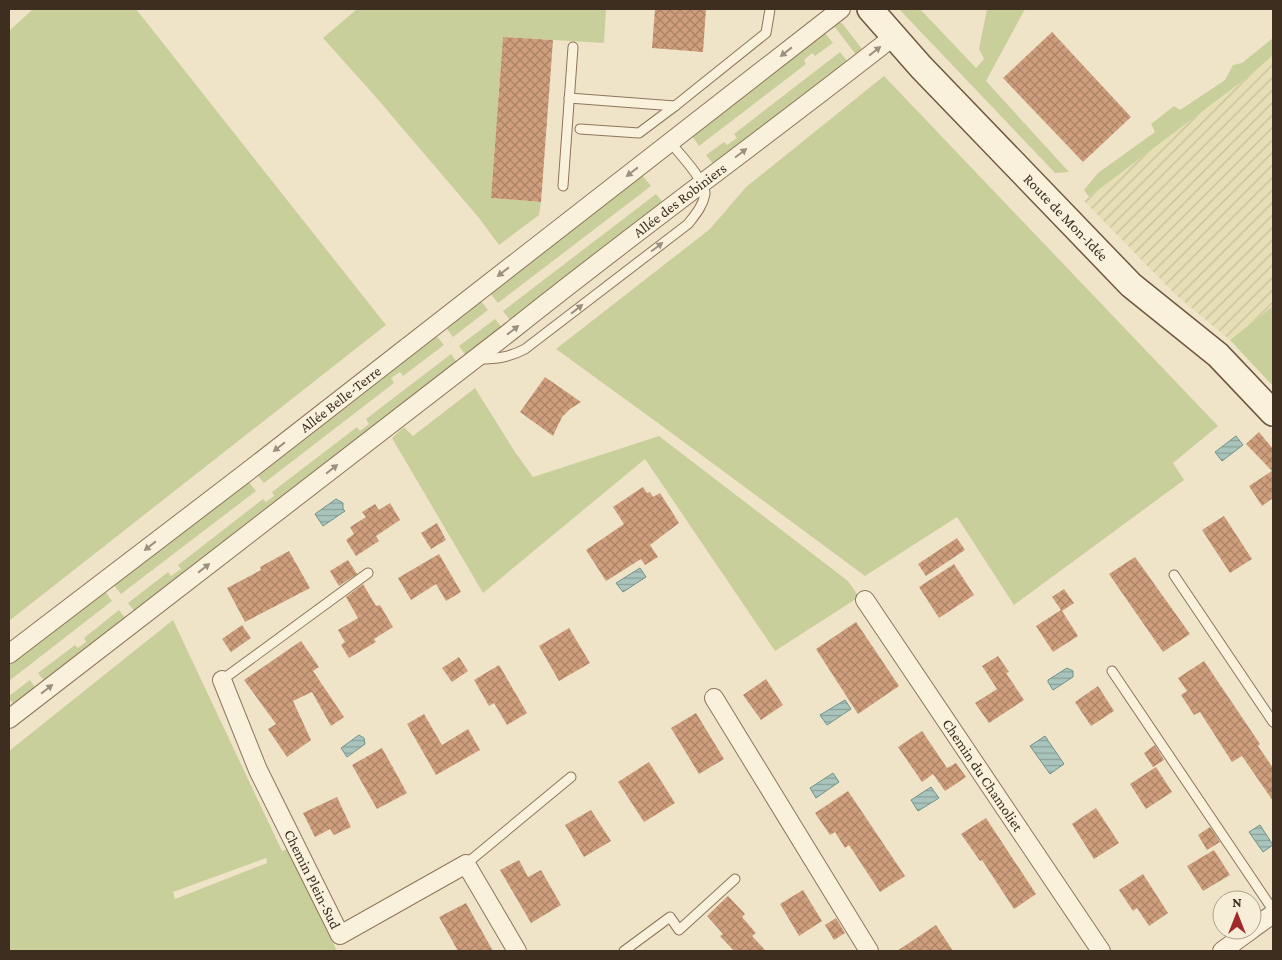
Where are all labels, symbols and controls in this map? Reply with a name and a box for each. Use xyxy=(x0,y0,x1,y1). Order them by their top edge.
one-way arrow xyxy=(869,45,882,56)
one-way arrow xyxy=(779,47,793,57)
one-way arrow xyxy=(734,148,748,158)
street label: Allée des Robiniers xyxy=(630,160,730,241)
one-way arrow xyxy=(626,167,639,178)
street label: Route de Mon-Idée xyxy=(1020,171,1112,264)
one-way arrow xyxy=(650,242,663,253)
one-way arrow xyxy=(497,266,510,277)
one-way arrow xyxy=(570,303,583,314)
one-way arrow xyxy=(506,324,519,335)
street label: Allée Belle-Terre xyxy=(297,362,384,436)
one-way arrow xyxy=(273,442,286,453)
one-way arrow xyxy=(325,464,339,474)
one-way arrow xyxy=(144,541,157,552)
one-way arrow xyxy=(197,563,210,574)
one-way arrow xyxy=(40,684,54,694)
street label: Chemin du Chamoliet xyxy=(939,716,1027,835)
street label: Chemin Plein-Sud xyxy=(281,827,344,932)
north arrow xyxy=(1212,890,1262,940)
text: N xyxy=(1232,894,1242,910)

